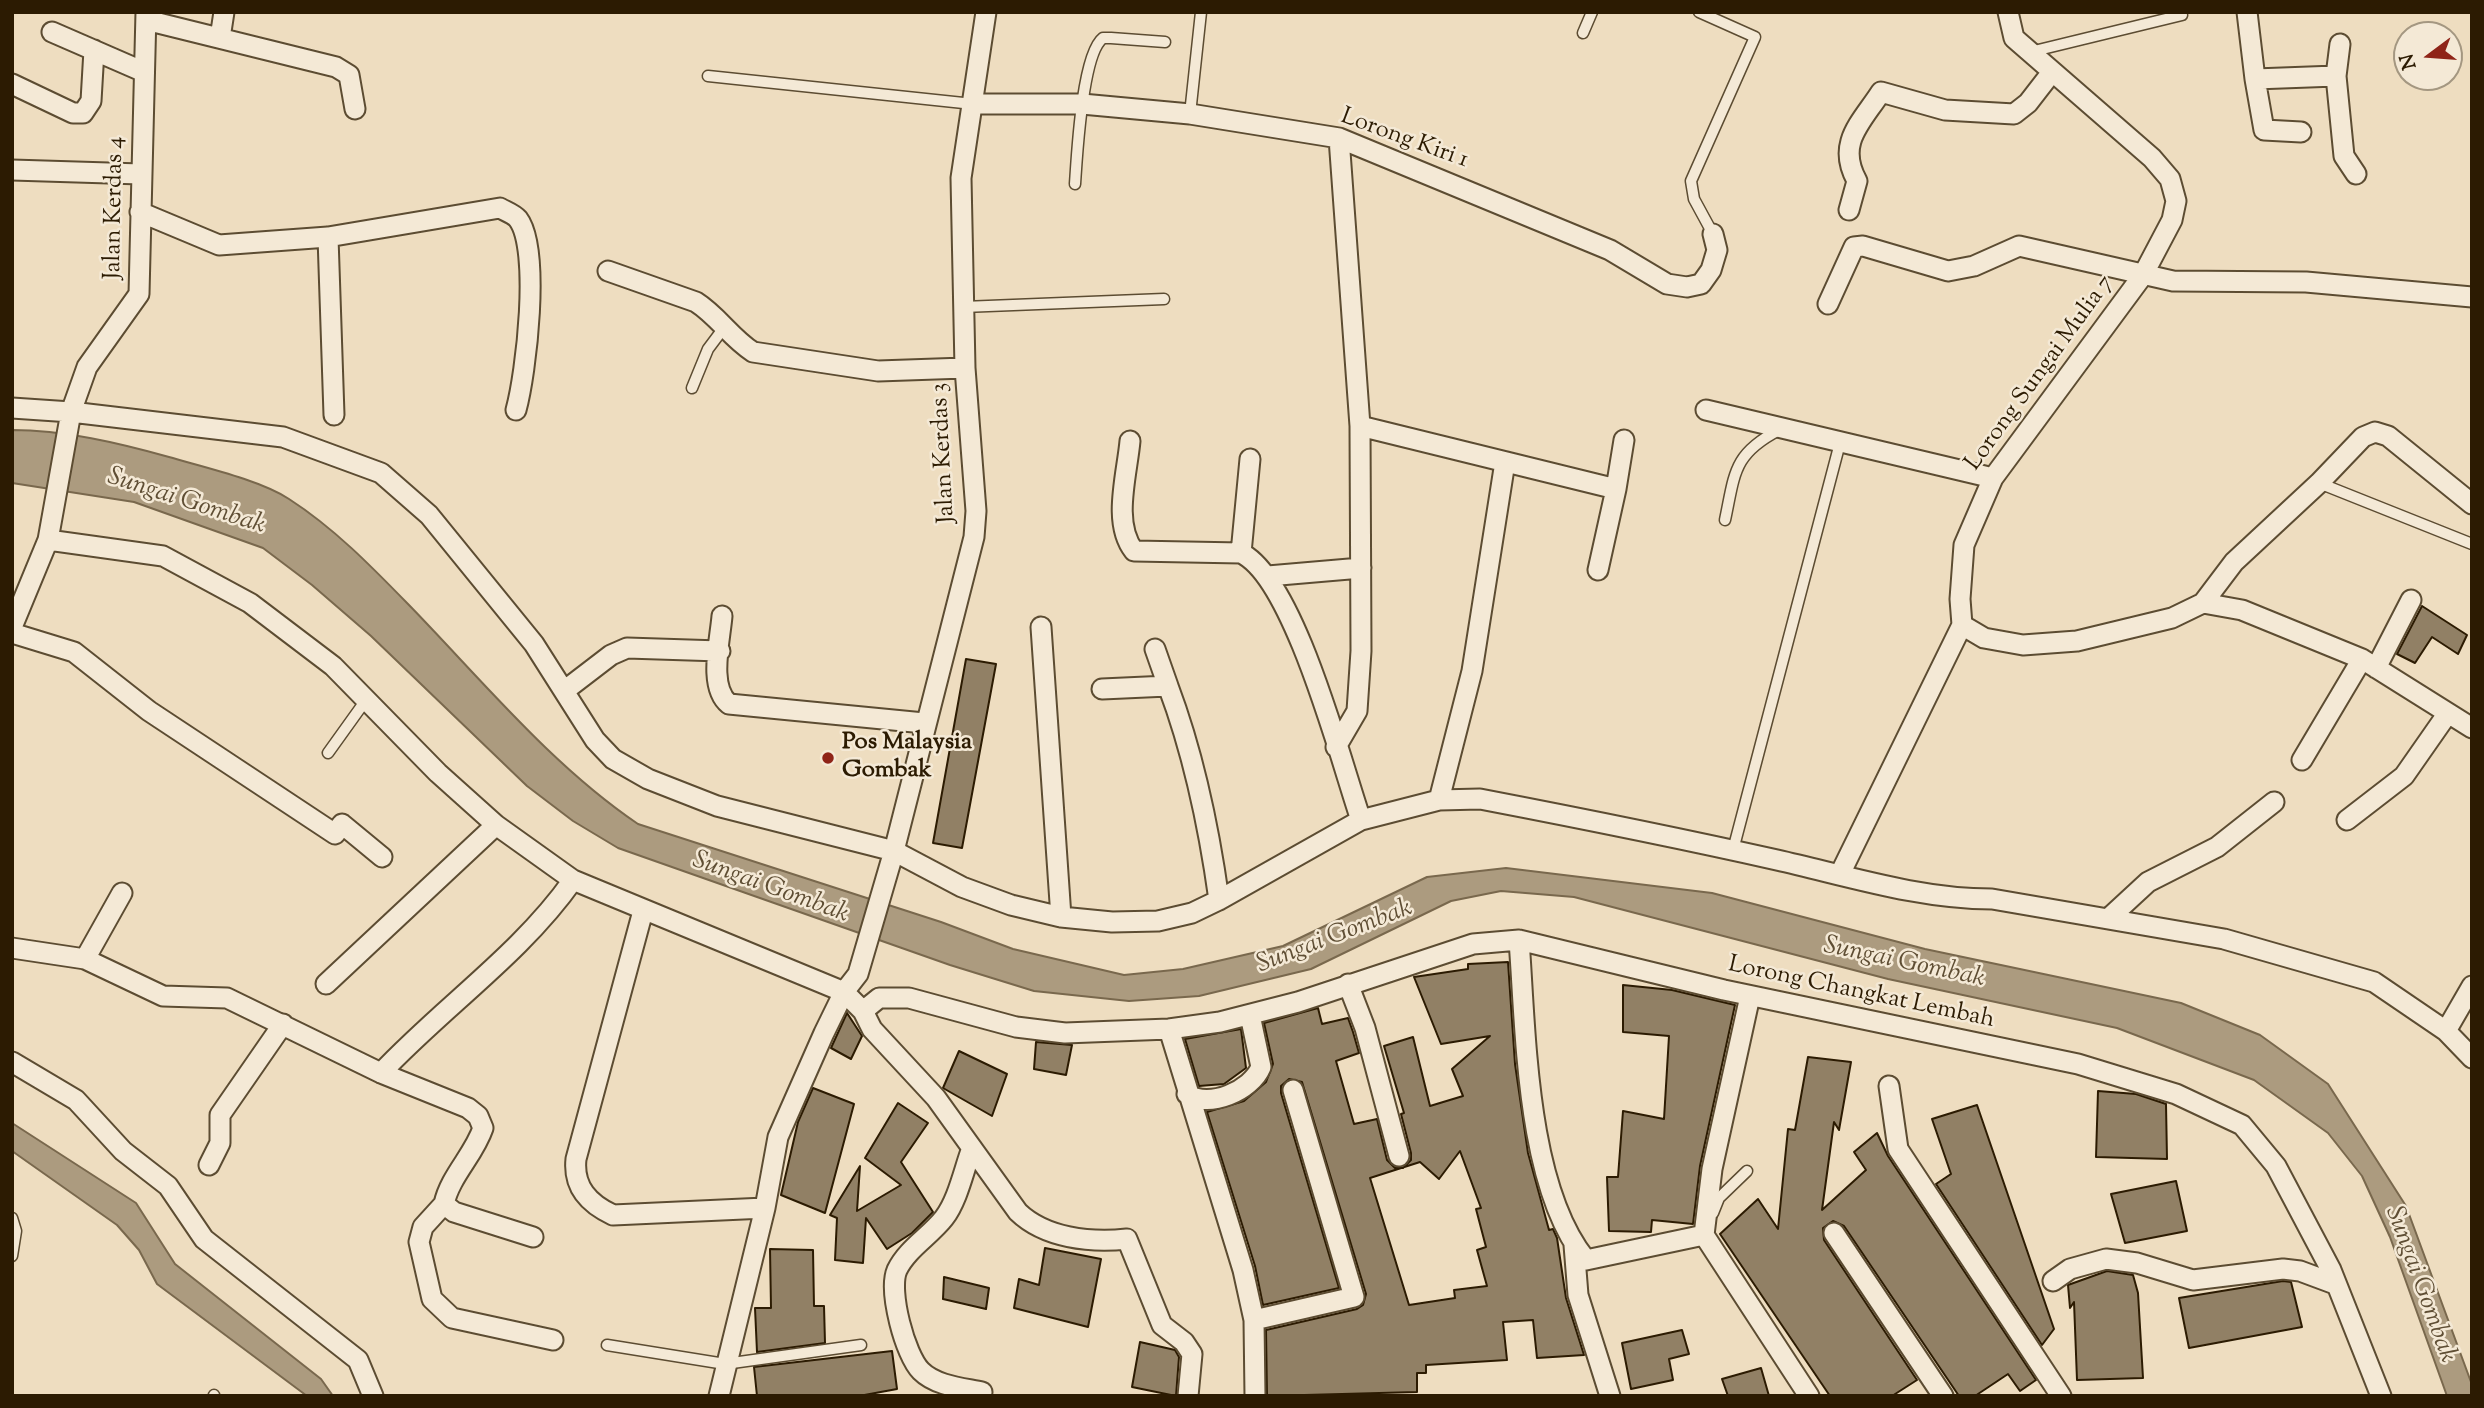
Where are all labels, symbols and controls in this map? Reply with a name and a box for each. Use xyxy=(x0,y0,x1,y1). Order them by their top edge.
north arrow xyxy=(2393,21,2463,91)
text: N xyxy=(2394,50,2424,72)
street label: Lorong Kiri 1 xyxy=(1336,104,1472,176)
street label: Jalan Kerdas 4 xyxy=(100,136,132,280)
street label: Lorong Sungai Mulia 7 xyxy=(1960,271,2122,477)
street label: Jalan Kerdas 3 xyxy=(927,382,963,524)
water label: Sungai Gombak xyxy=(103,463,269,543)
place label: Pos Malaysia Gombak xyxy=(842,730,972,786)
marker: Pos Malaysia Gombak xyxy=(820,750,836,766)
water label: Sungai Gombak xyxy=(688,846,852,932)
water label: Sungai Gombak xyxy=(1253,894,1417,982)
water label: Sungai Gombak xyxy=(1820,932,1988,996)
street label: Lorong Changkat Lembah xyxy=(1725,952,1997,1036)
water label: Sungai Gombak xyxy=(2376,1203,2462,1367)

